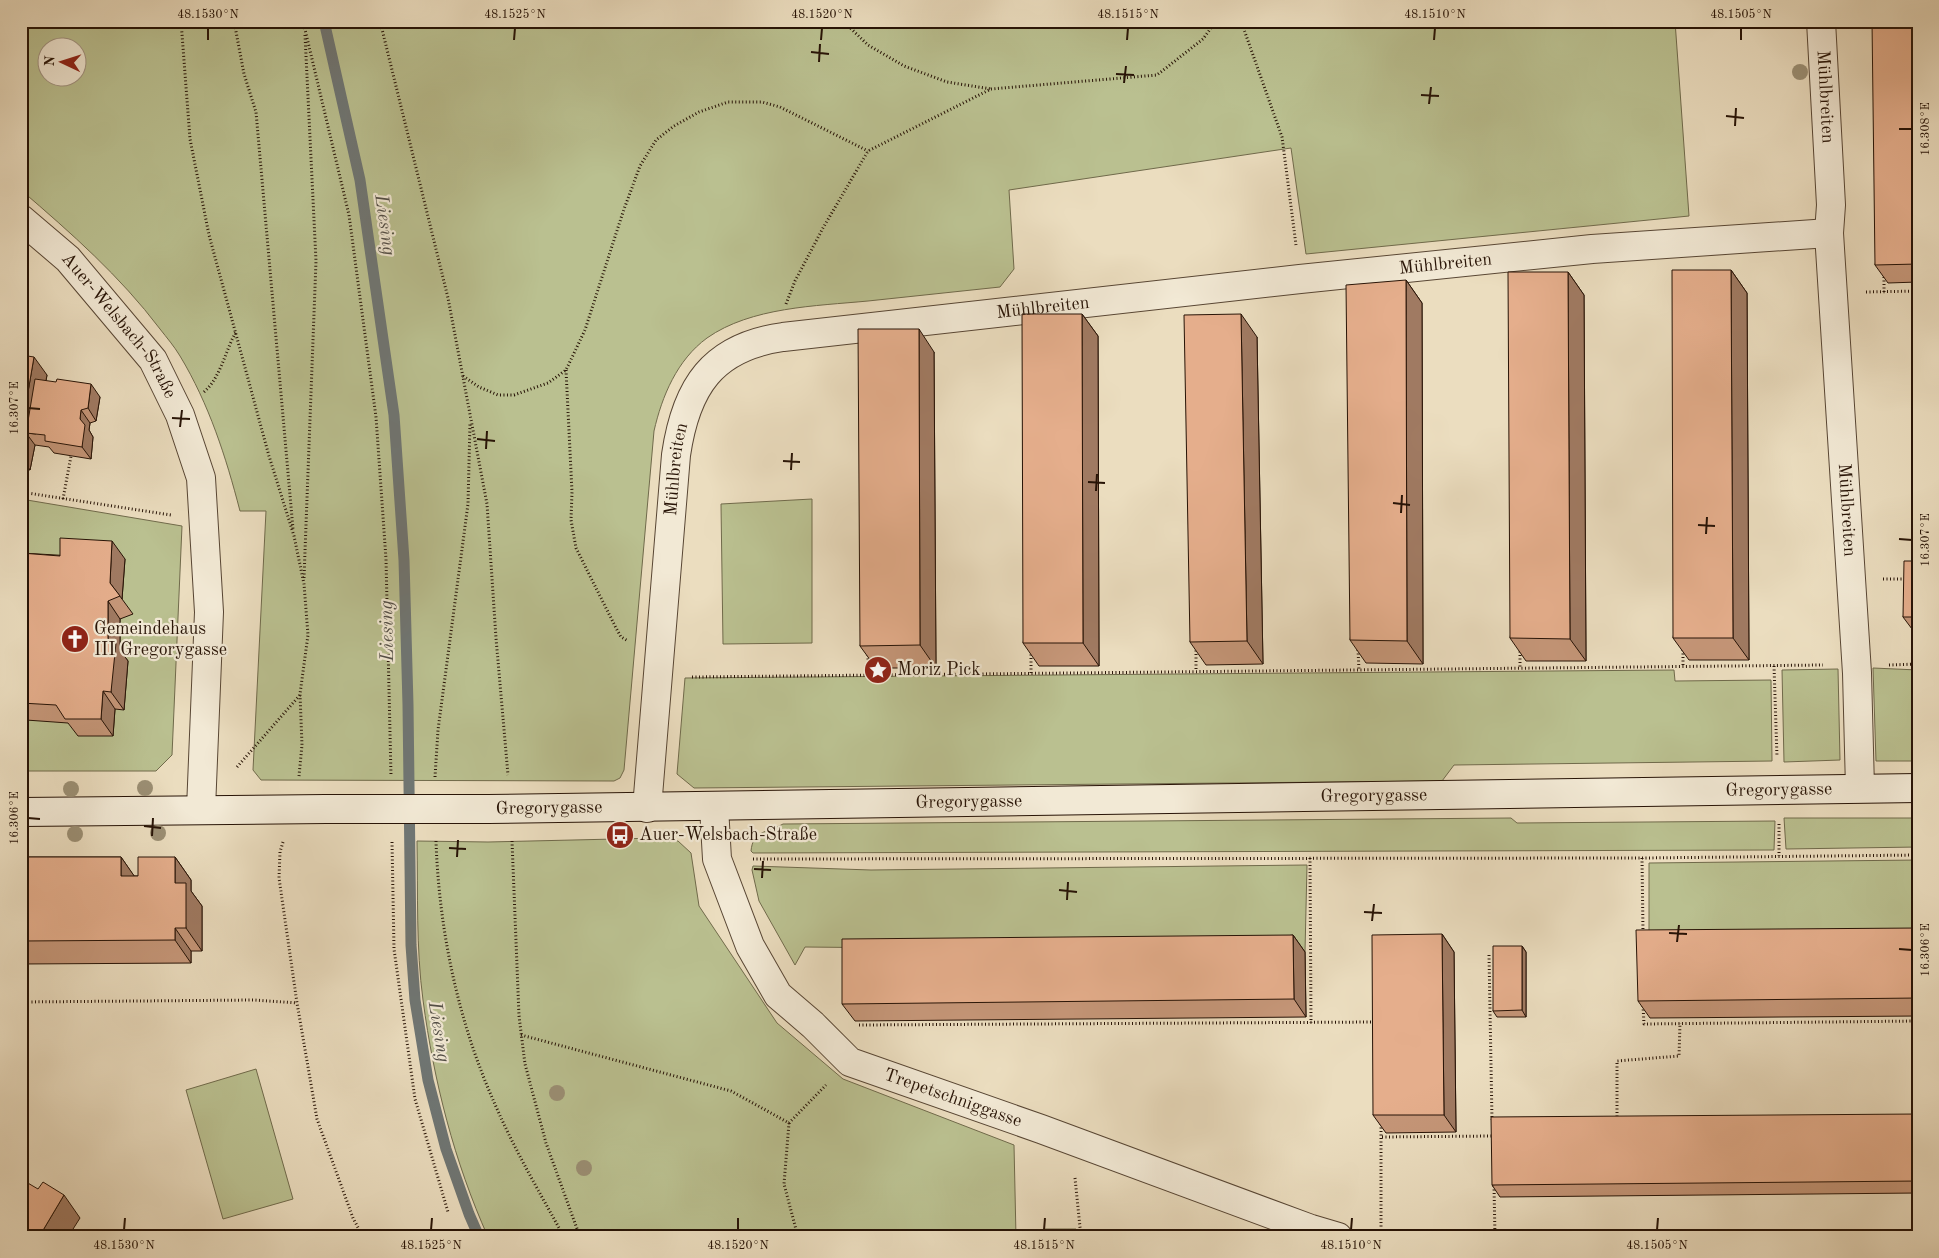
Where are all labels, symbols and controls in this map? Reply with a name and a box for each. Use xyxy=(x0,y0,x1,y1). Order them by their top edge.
text: 48.1530°N xyxy=(177,8,239,21)
text: 48.1525°N xyxy=(484,8,546,21)
text: 48.1520°N xyxy=(791,8,853,21)
text: 48.1515°N xyxy=(1097,8,1159,21)
text: 48.1510°N xyxy=(1404,8,1466,21)
text: 48.1505°N xyxy=(1710,8,1772,21)
north arrow xyxy=(38,38,88,88)
street label: Mühlbreiten xyxy=(1814,50,1837,144)
text: N xyxy=(43,55,57,67)
text: 16.308°E xyxy=(1920,102,1932,156)
water label: Liesing xyxy=(370,192,398,257)
street label: Auer-Welsbach-Straße xyxy=(58,250,179,401)
street label: Mühlbreiten xyxy=(1398,250,1493,278)
street label: Mühlbreiten xyxy=(995,294,1091,322)
text: 16.307°E xyxy=(9,381,21,435)
street label: Mühlbreiten xyxy=(662,421,691,516)
street label: Mühlbreiten xyxy=(1835,463,1859,558)
text: 16.307°E xyxy=(1920,513,1932,567)
water label: Liesing xyxy=(378,600,398,663)
place label: Gemeindehaus III Gregorygasse xyxy=(94,620,227,659)
church icon: Gemeindehaus III Gregorygasse xyxy=(60,624,90,654)
place icon: Moriz Pick xyxy=(863,655,893,685)
place label: Moriz Pick xyxy=(897,661,981,679)
street label: Gregorygasse xyxy=(1725,780,1832,800)
street label: Gregorygasse xyxy=(1320,786,1427,806)
text: 16.306°E xyxy=(9,791,21,845)
street label: Gregorygasse xyxy=(915,792,1022,812)
street label: Gregorygasse xyxy=(495,798,603,818)
bus stop icon: Auer-Welsbach-Straße xyxy=(605,820,635,850)
place label: Auer-Welsbach-Straße xyxy=(639,826,817,844)
text: 16.306°E xyxy=(1920,923,1932,977)
water label: Liesing xyxy=(424,999,452,1064)
street label: Trepetschniggasse xyxy=(882,1066,1024,1131)
text: 48.1530°N xyxy=(93,1239,155,1252)
text: 48.1525°N xyxy=(400,1239,462,1252)
text: 48.1520°N xyxy=(707,1239,769,1252)
text: 48.1515°N xyxy=(1013,1239,1075,1252)
text: 48.1510°N xyxy=(1320,1239,1382,1252)
text: 48.1505°N xyxy=(1626,1239,1688,1252)

